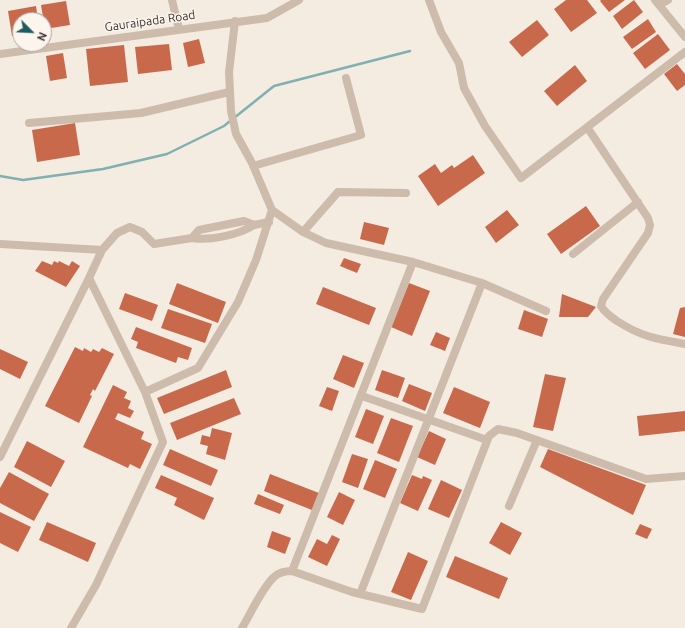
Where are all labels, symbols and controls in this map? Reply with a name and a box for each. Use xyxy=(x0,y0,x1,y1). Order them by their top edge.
street label: Gauraipada Road xyxy=(104,8,196,34)
north arrow xyxy=(12,12,52,52)
text: N xyxy=(35,30,49,43)

